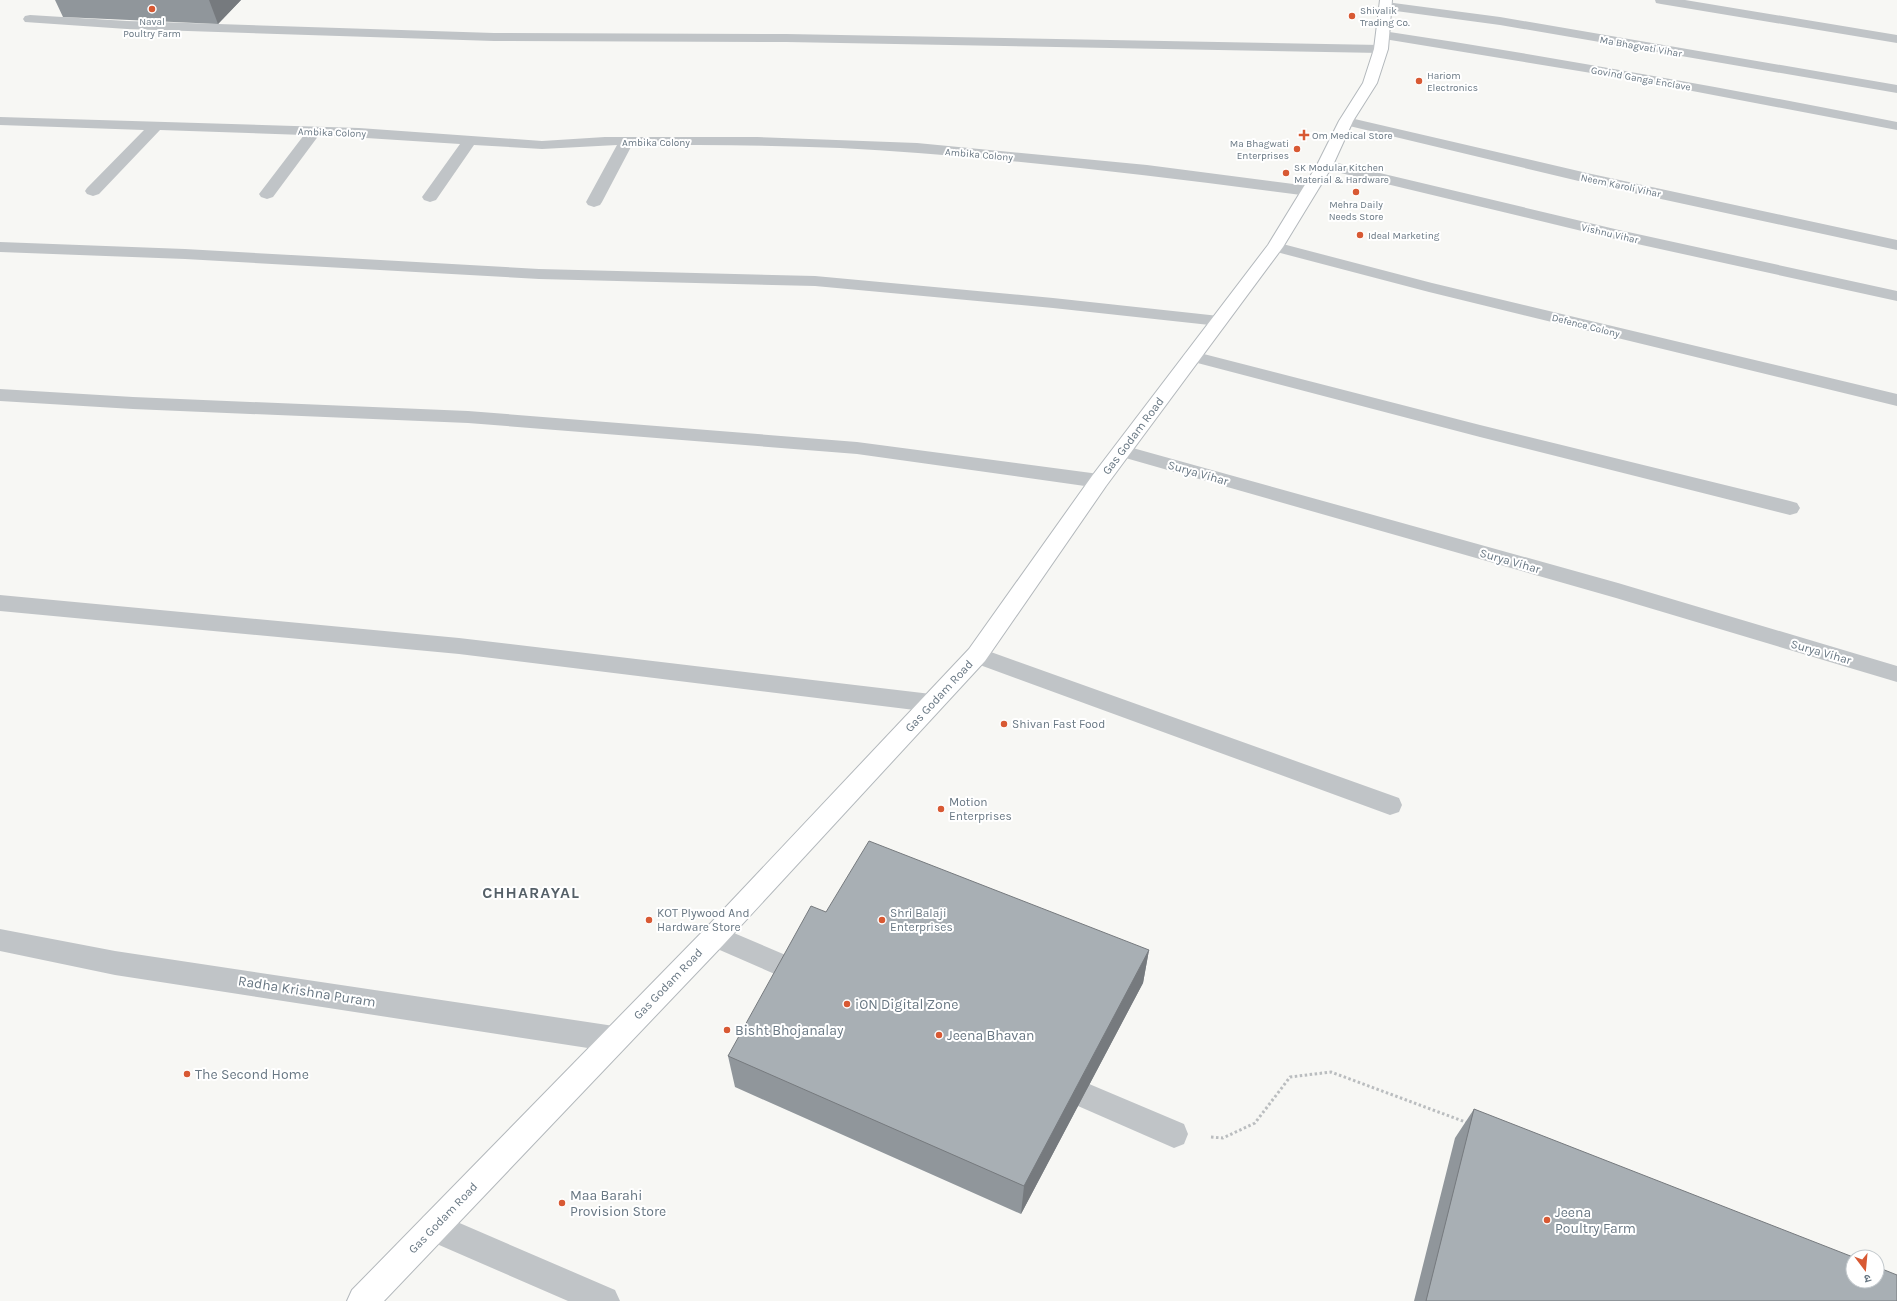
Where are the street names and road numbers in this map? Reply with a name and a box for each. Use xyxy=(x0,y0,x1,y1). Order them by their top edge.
street label: Ma Bhagvati Vihar xyxy=(1599,34,1683,60)
street label: Govind Ganga Enclave xyxy=(1590,64,1692,94)
street label: Ambika Colony xyxy=(298,126,367,140)
street label: Ambika Colony xyxy=(622,137,690,149)
street label: Ambika Colony xyxy=(944,146,1014,164)
street label: Neem Karoli Vihar xyxy=(1580,172,1662,200)
street label: Vishnu Vihar xyxy=(1580,222,1640,246)
street label: Defence Colony xyxy=(1551,312,1621,340)
street label: Gas Godam Road xyxy=(1099,395,1167,477)
street label: Surya Vihar xyxy=(1166,458,1231,489)
street label: Surya Vihar xyxy=(1478,546,1543,577)
street label: Surya Vihar xyxy=(1789,637,1854,668)
street label: Gas Godam Road xyxy=(902,657,976,735)
street label: Gas Godam Road xyxy=(631,946,705,1022)
street label: Radha Krishna Puram xyxy=(237,972,377,1011)
street label: Gas Godam Road xyxy=(406,1180,480,1256)

